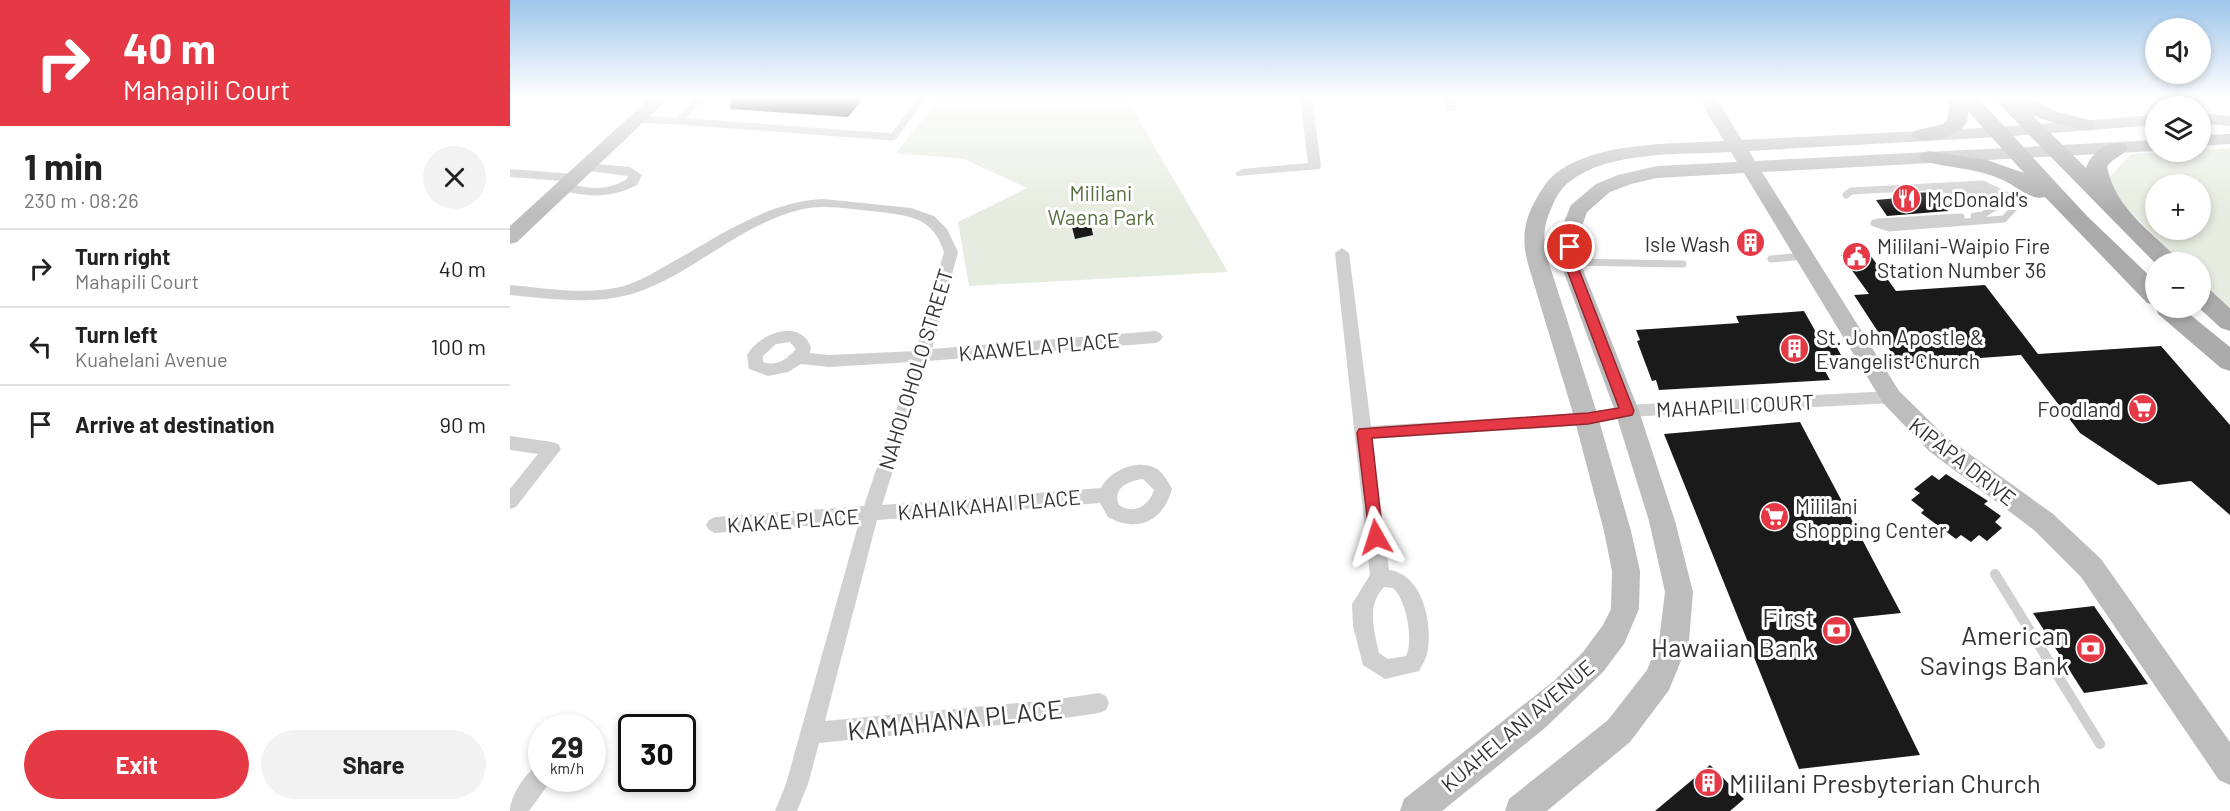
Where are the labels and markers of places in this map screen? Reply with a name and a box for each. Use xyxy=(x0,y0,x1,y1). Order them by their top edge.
restaurant icon: McDonald's xyxy=(1890,182,1922,214)
place label: McDonald's xyxy=(1927,186,2028,211)
pin xyxy=(1544,221,1595,272)
building icon: Isle Wash xyxy=(1735,227,1767,259)
place label: Isle Wash xyxy=(1645,231,1730,256)
place label: Mililani-Waipio Fire Station Number 36 xyxy=(1877,233,2050,282)
public building icon: Mililani-Waipio Fire Station Number 36 xyxy=(1840,241,1872,273)
place label: St. John Apostle & Evangelist Church xyxy=(1816,324,1984,373)
building icon: St. John Apostle & Evangelist Church xyxy=(1779,332,1811,364)
supermarket icon: Foodland xyxy=(2126,392,2158,424)
place label: Foodland xyxy=(2037,396,2121,421)
place label: Mililani Shopping Center xyxy=(1795,493,1947,542)
supermarket icon: Mililani Shopping Center xyxy=(1758,501,1790,533)
place label: First Hawaiian Bank xyxy=(1651,601,1815,662)
bank icon: First Hawaiian Bank xyxy=(1820,615,1852,647)
place label: American Savings Bank xyxy=(1920,619,2069,680)
bank icon: American Savings Bank xyxy=(2074,633,2106,665)
building icon: Mililani Presbyterian Church xyxy=(1692,766,1724,798)
place label: Mililani Presbyterian Church xyxy=(1729,767,2041,798)

